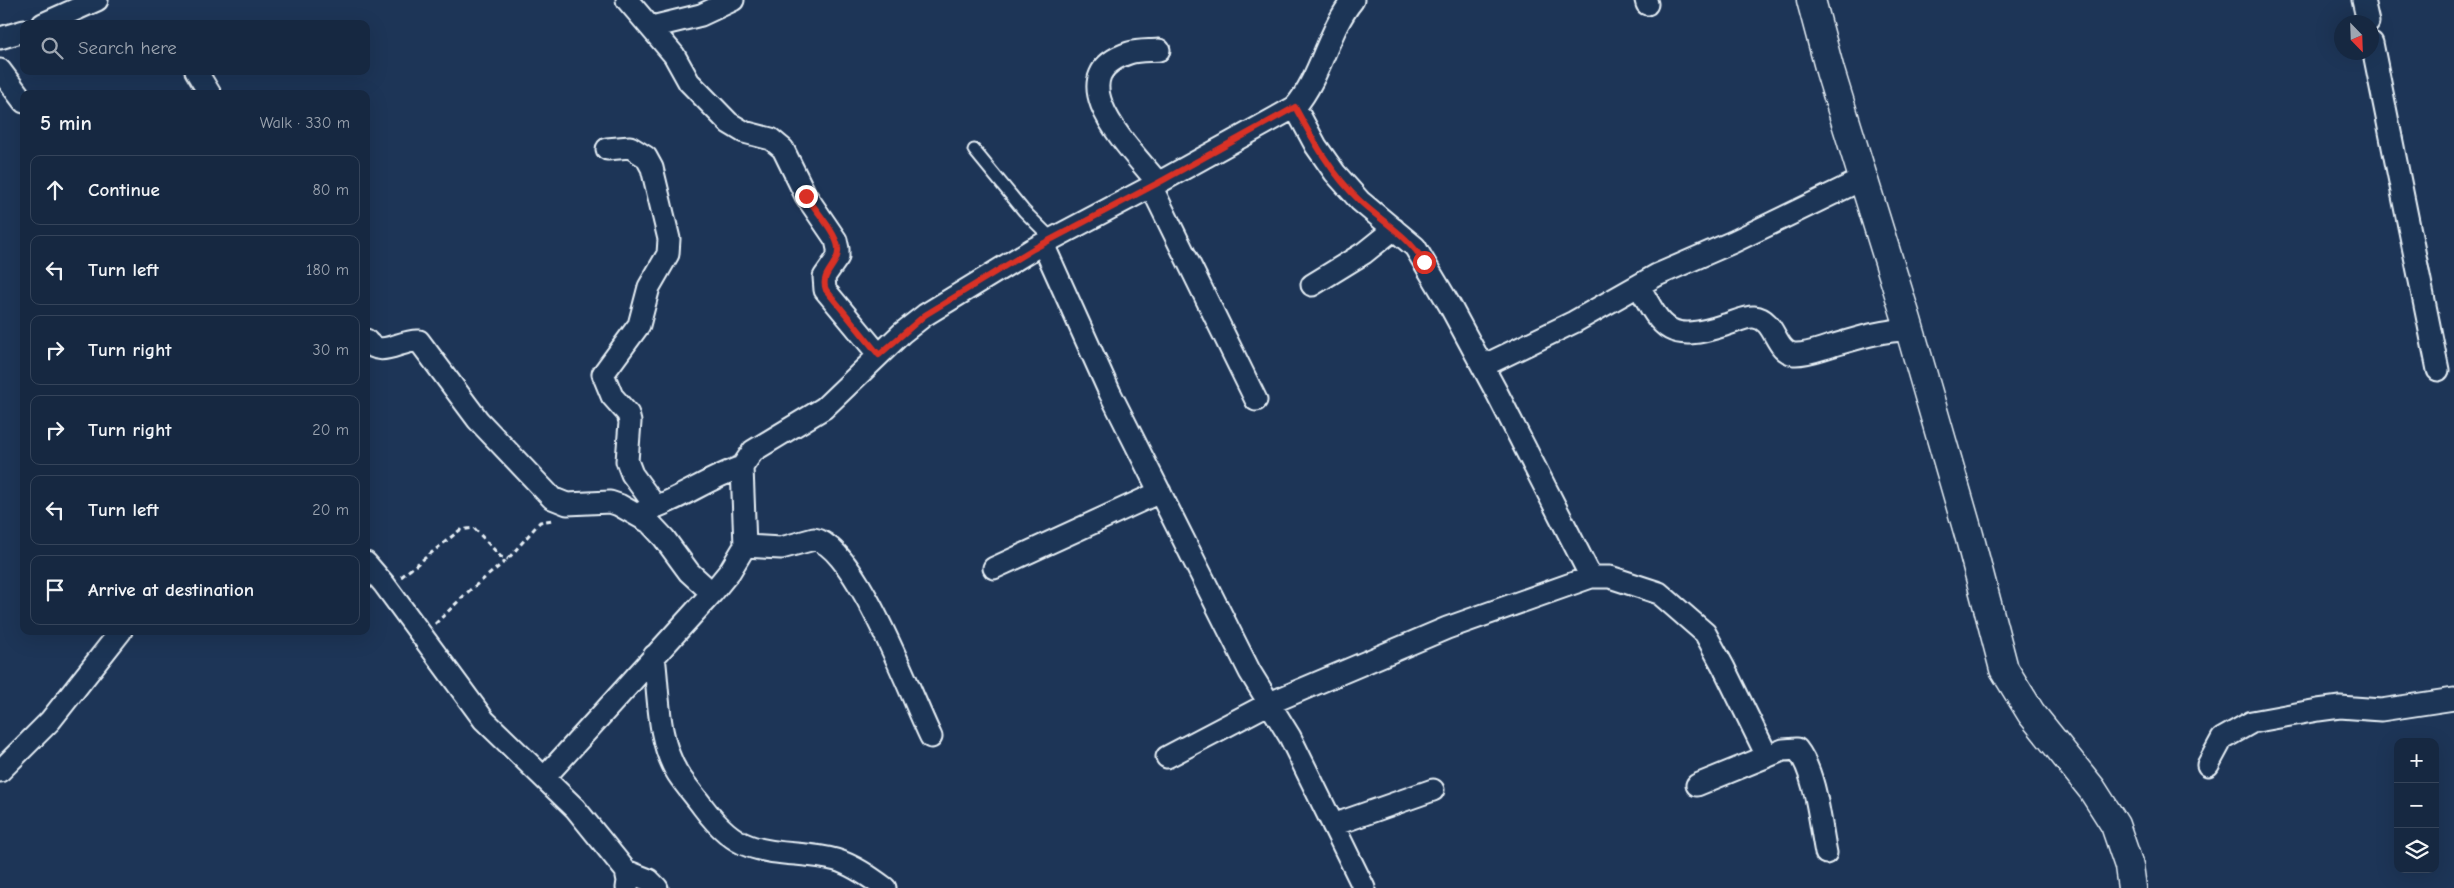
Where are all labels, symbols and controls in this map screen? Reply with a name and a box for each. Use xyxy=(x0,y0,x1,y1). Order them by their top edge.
north arrow xyxy=(2334,15,2379,60)
search box xyxy=(20,20,370,75)
icon: search xyxy=(38,34,66,62)
text: Search here xyxy=(78,37,177,59)
text: 5 min xyxy=(40,111,92,135)
text: Walk · 330 m xyxy=(260,114,350,132)
icon: ahead xyxy=(41,176,69,204)
text: Continue xyxy=(88,179,160,201)
text: 80 m xyxy=(312,181,349,199)
route end xyxy=(795,185,818,208)
route start xyxy=(1413,251,1436,274)
icon: left xyxy=(41,256,69,284)
text: Turn left xyxy=(88,259,159,281)
text: 180 m xyxy=(306,261,349,279)
icon: right xyxy=(41,336,69,364)
text: Turn right xyxy=(88,339,172,361)
text: 30 m xyxy=(313,341,349,359)
icon: right xyxy=(41,416,69,444)
text: Turn right xyxy=(88,419,172,441)
text: 20 m xyxy=(312,421,349,439)
icon: left xyxy=(41,496,69,524)
text: Turn left xyxy=(88,499,159,521)
text: 20 m xyxy=(312,501,349,519)
icon: arrive xyxy=(41,576,69,604)
text: Arrive at destination xyxy=(88,579,254,601)
map controls xyxy=(2394,738,2439,873)
button: + xyxy=(2394,738,2439,783)
button: − xyxy=(2394,783,2439,828)
button: layers xyxy=(2394,828,2439,873)

